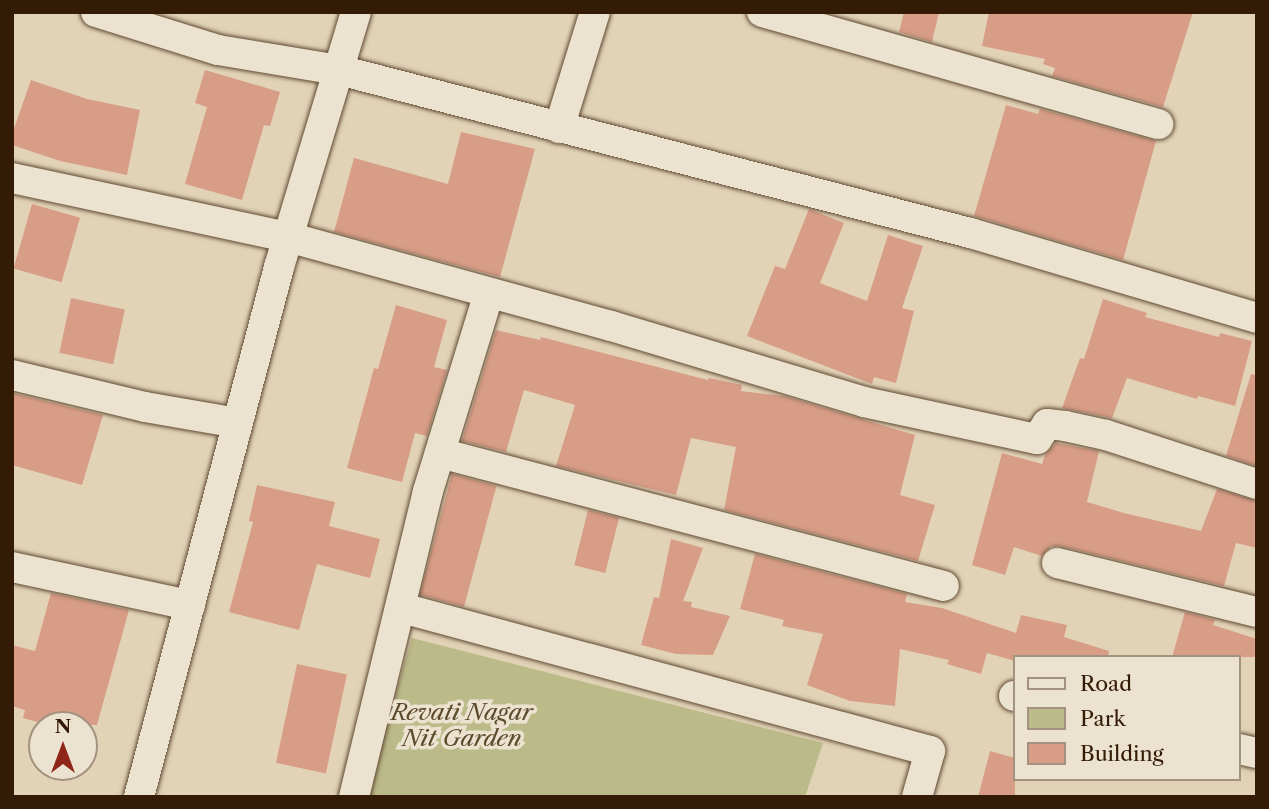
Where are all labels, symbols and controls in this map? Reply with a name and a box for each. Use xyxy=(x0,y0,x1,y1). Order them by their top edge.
legend xyxy=(1014,655,1241,781)
text: Road xyxy=(1080,671,1132,696)
park label: Revati Nagar Nit Garden xyxy=(391,698,533,752)
text: Park xyxy=(1080,706,1126,731)
north arrow xyxy=(28,711,98,781)
text: N xyxy=(55,715,71,738)
text: Building xyxy=(1080,741,1164,766)

